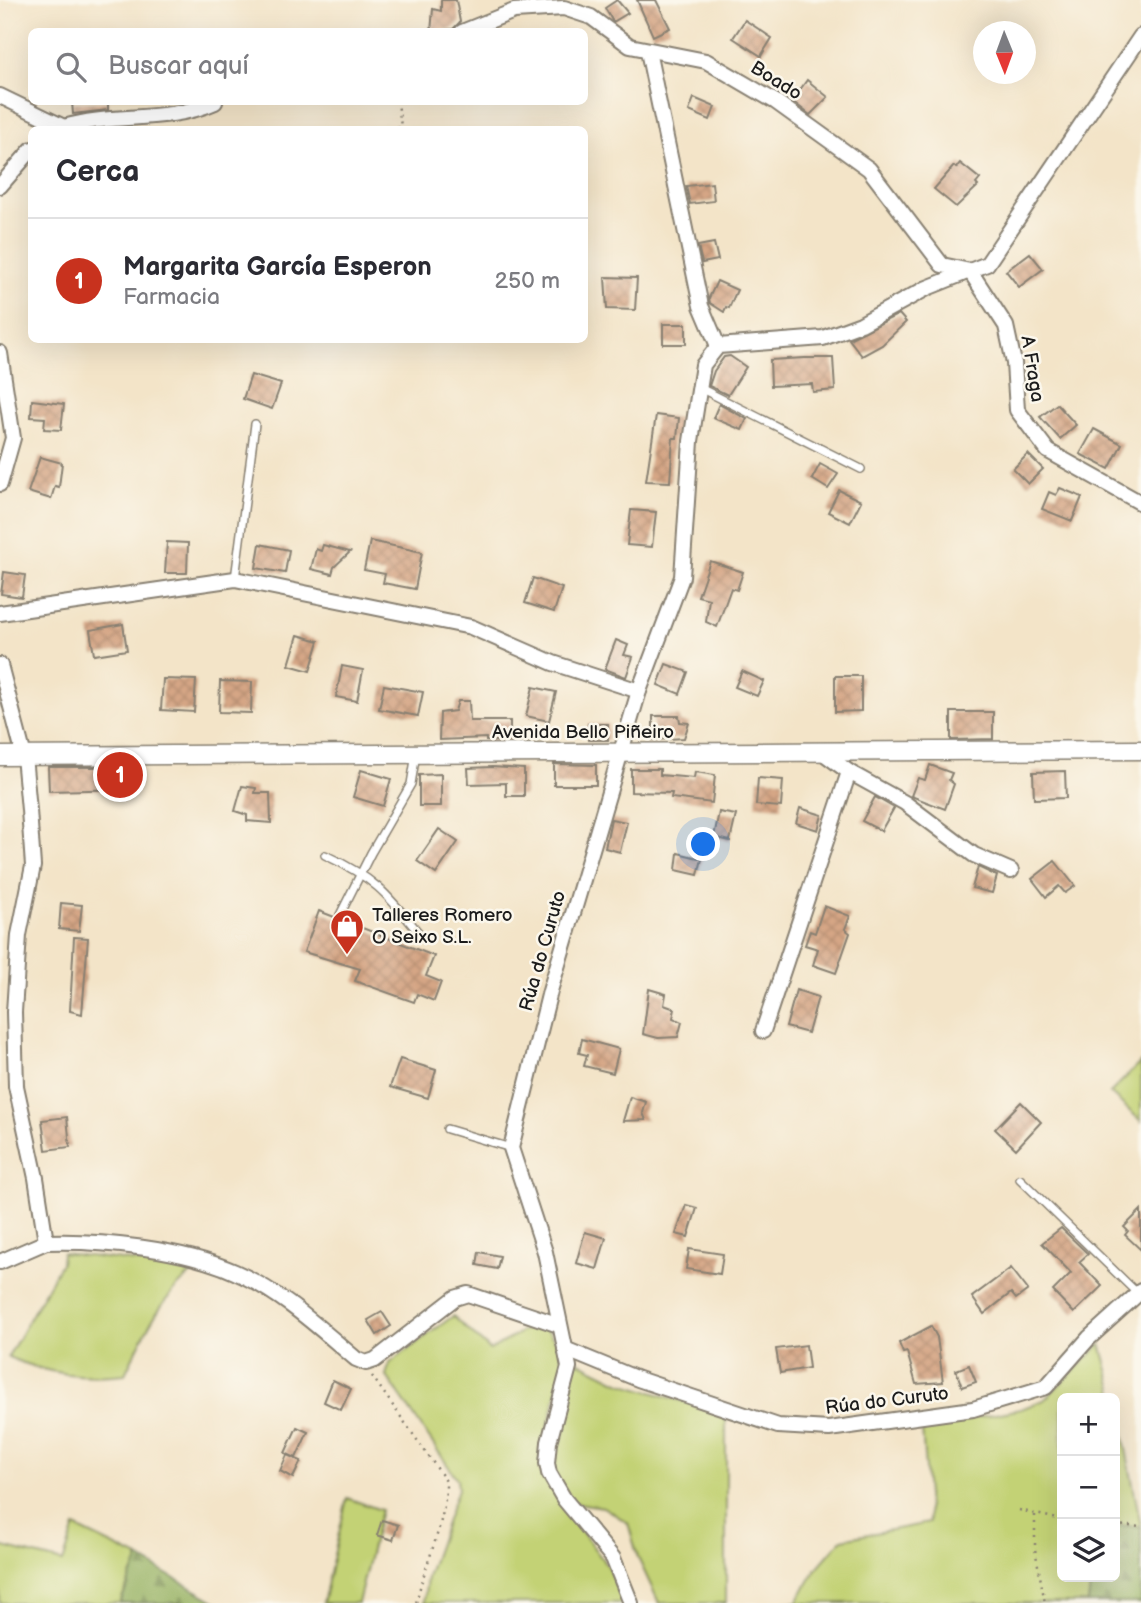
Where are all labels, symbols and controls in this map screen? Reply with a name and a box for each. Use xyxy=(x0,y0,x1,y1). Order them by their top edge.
north arrow xyxy=(973,21,1036,84)
search box xyxy=(28,28,588,105)
icon: search xyxy=(52,48,90,86)
text: Buscar aquí xyxy=(108,51,249,82)
street label: Boado xyxy=(746,56,806,106)
text: Cerca xyxy=(56,154,139,190)
text: Margarita García Esperon xyxy=(123,252,432,283)
text: 1 xyxy=(74,267,84,295)
text: 250 m xyxy=(494,267,560,295)
text: Farmacia xyxy=(123,283,220,311)
street label: A Fraga xyxy=(1015,334,1049,404)
street label: Avenida Bello Piñeiro xyxy=(492,721,674,744)
pin: 1 xyxy=(97,749,143,801)
your location xyxy=(686,827,720,861)
street label: Rúa do Curuto xyxy=(515,888,571,1014)
place label: Talleres Romero O Seixo S.L. xyxy=(372,904,513,949)
shop icon: Talleres Romero O Seixo S.L. xyxy=(328,907,366,956)
street label: Rúa do Curuto xyxy=(824,1382,950,1420)
map controls xyxy=(1057,1393,1120,1582)
button: + xyxy=(1057,1393,1120,1456)
button: − xyxy=(1057,1456,1120,1519)
button: layers xyxy=(1057,1519,1120,1582)

